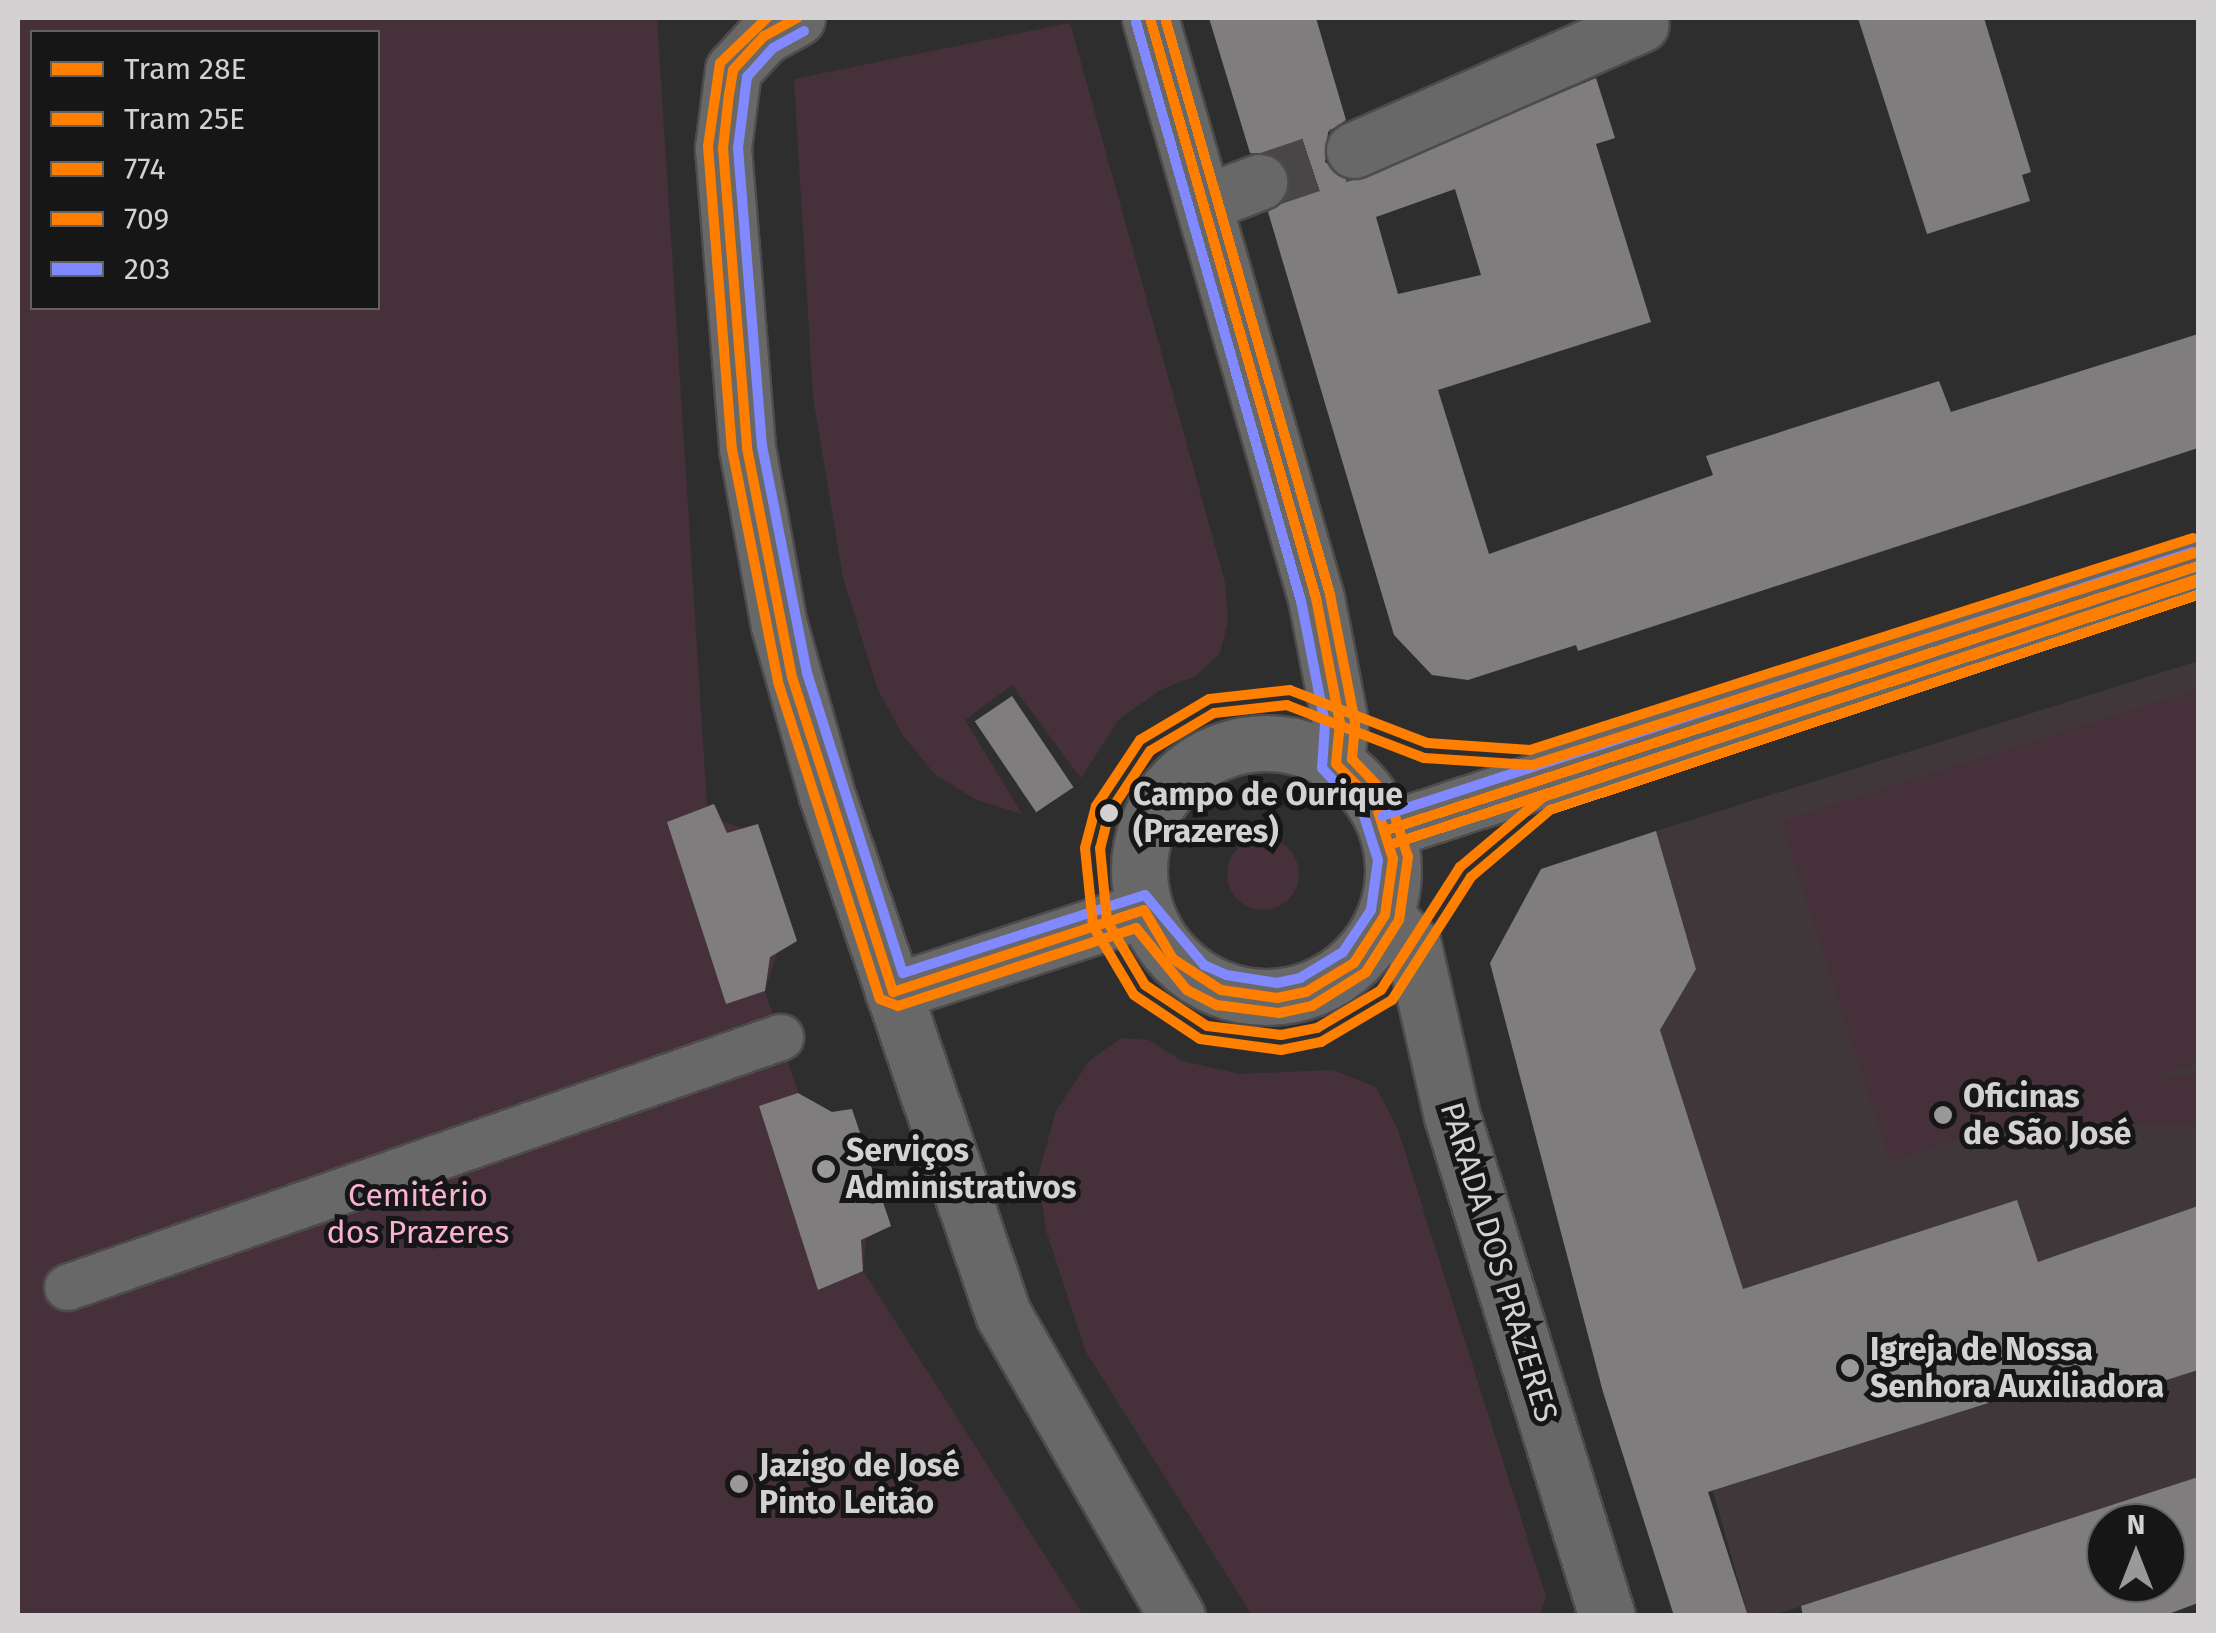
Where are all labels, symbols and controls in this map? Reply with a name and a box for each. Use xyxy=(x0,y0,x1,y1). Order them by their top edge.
legend xyxy=(30,30,380,310)
text: Tram 28E xyxy=(124,51,247,87)
text: Tram 25E xyxy=(124,101,245,137)
text: 774 xyxy=(124,151,165,187)
text: 709 xyxy=(124,201,169,237)
text: 203 xyxy=(124,251,170,287)
place label: Campo de Ourique (Prazeres) xyxy=(1133,776,1403,851)
marker: Campo de Ourique (Prazeres) xyxy=(1094,798,1124,828)
place label: Oficinas de São José xyxy=(1963,1078,2132,1153)
street label: PARADA DOS PRAZERES xyxy=(1432,1098,1566,1426)
marker: Oficinas de São José xyxy=(1932,1104,1954,1126)
place label: Serviços Administrativos xyxy=(846,1132,1076,1207)
marker: Serviços Administrativos xyxy=(815,1158,837,1180)
park label: Cemitério dos Prazeres xyxy=(327,1177,509,1252)
place label: Igreja de Nossa Senhora Auxiliadora xyxy=(1870,1331,2164,1406)
marker: Igreja de Nossa Senhora Auxiliadora xyxy=(1839,1357,1861,1379)
place label: Jazigo de José Pinto Leitão xyxy=(759,1447,960,1522)
marker: Jazigo de José Pinto Leitão xyxy=(728,1473,750,1495)
north arrow xyxy=(2086,1503,2186,1603)
text: N xyxy=(2127,1508,2145,1541)

